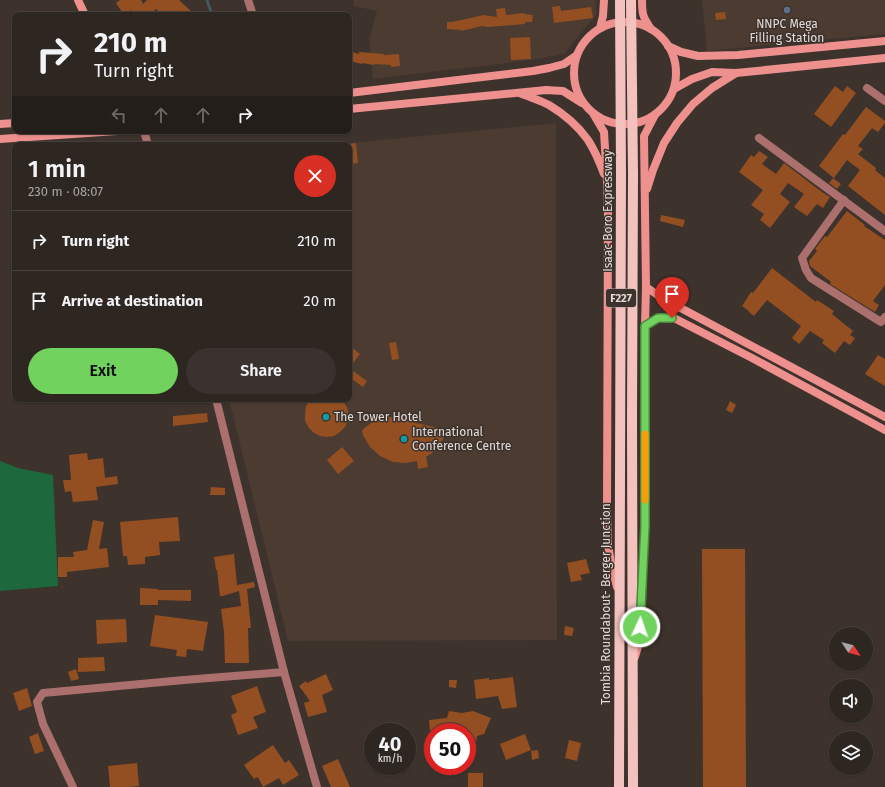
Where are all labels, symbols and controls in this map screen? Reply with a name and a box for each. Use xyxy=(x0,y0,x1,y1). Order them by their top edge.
marker: NNPC Mega Filling Station xyxy=(782,5,792,15)
place label: NNPC Mega Filling Station xyxy=(750,17,824,45)
text: 210 m xyxy=(94,26,168,59)
icon: right xyxy=(28,28,80,80)
text: Turn right xyxy=(94,60,174,82)
icon: left xyxy=(108,104,130,126)
icon: ahead xyxy=(150,104,172,126)
icon: ahead xyxy=(192,104,214,126)
icon: right xyxy=(234,104,256,126)
street label: Isaac Boro Expressway xyxy=(601,150,615,272)
text: 1 min xyxy=(28,155,86,183)
button: close xyxy=(294,155,336,197)
text: 230 m · 08:07 xyxy=(28,184,103,199)
icon: right xyxy=(28,230,50,252)
text: Turn right xyxy=(62,232,129,250)
text: 210 m xyxy=(297,232,336,250)
pin xyxy=(655,277,689,318)
icon: arrive xyxy=(661,283,683,305)
road number: F227 xyxy=(606,289,636,307)
icon: arrive xyxy=(28,290,50,312)
text: Arrive at destination xyxy=(62,292,203,310)
text: 20 m xyxy=(303,292,336,310)
button: Exit xyxy=(28,348,178,394)
button: Share xyxy=(186,348,336,394)
place label: The Tower Hotel xyxy=(334,410,422,424)
marker: The Tower Hotel xyxy=(321,412,331,422)
place label: International Conference Centre xyxy=(412,425,511,453)
marker: International Conference Centre xyxy=(399,434,409,444)
street label: Tombia Roundabout- Berger Junction xyxy=(599,503,613,705)
position arrow xyxy=(619,606,661,648)
north arrow xyxy=(829,627,873,671)
map controls xyxy=(829,627,873,775)
button: sound xyxy=(829,679,873,723)
speed limit sign: 50 xyxy=(424,723,476,775)
button: layers xyxy=(829,731,873,775)
text: 40 xyxy=(379,732,402,756)
text: km/h xyxy=(378,753,402,765)

